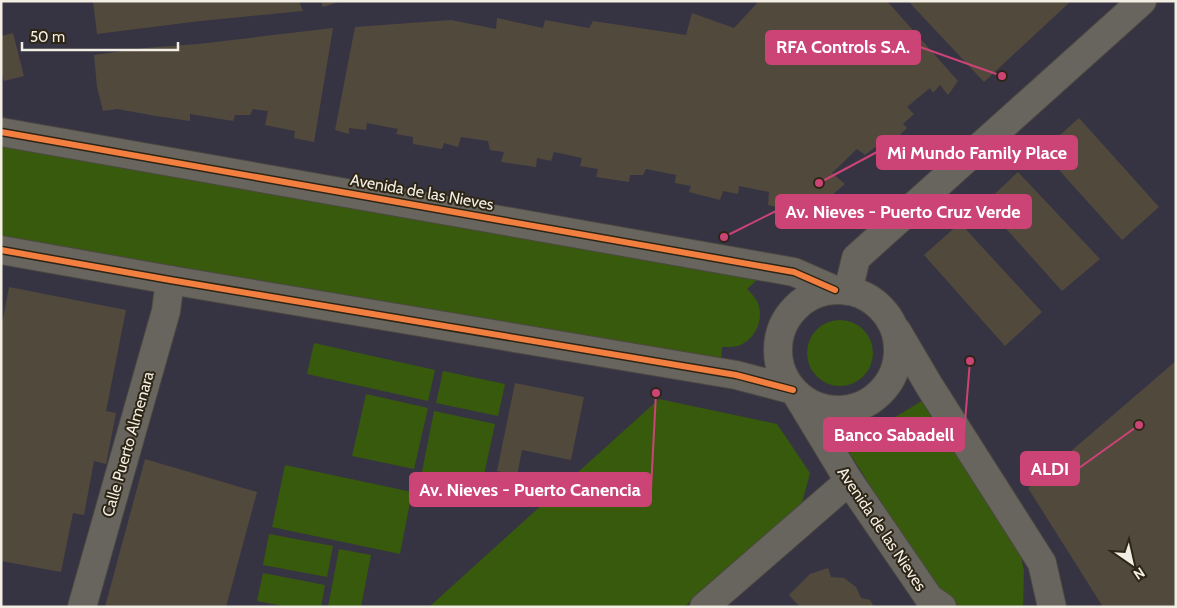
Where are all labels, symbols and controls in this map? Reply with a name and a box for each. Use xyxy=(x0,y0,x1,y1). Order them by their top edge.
scale bar xyxy=(22,20,179,52)
text: 50 m xyxy=(30,28,65,46)
callout: RFA Controls S.A. xyxy=(766,31,920,64)
text: RFA Controls S.A. xyxy=(776,36,910,58)
callout: Mi Mundo Family Place xyxy=(877,136,1077,169)
text: Mi Mundo Family Place xyxy=(887,142,1067,164)
street label: Avenida de las Nieves xyxy=(349,170,496,214)
callout: Av. Nieves - Puerto Cruz Verde xyxy=(776,195,1031,228)
text: Av. Nieves - Puerto Cruz Verde xyxy=(786,201,1020,223)
street label: Calle Puerto Almenara xyxy=(98,369,158,519)
callout: Banco Sabadell xyxy=(824,418,964,451)
text: Banco Sabadell xyxy=(834,424,954,446)
callout: ALDI xyxy=(1021,452,1079,485)
text: ALDI xyxy=(1031,458,1069,480)
street label: Avenida de las Nieves xyxy=(834,463,931,595)
callout: Av. Nieves - Puerto Canencia xyxy=(410,473,651,506)
text: Av. Nieves - Puerto Canencia xyxy=(419,479,641,501)
north arrow xyxy=(1107,538,1157,588)
text: N xyxy=(1130,564,1148,584)

